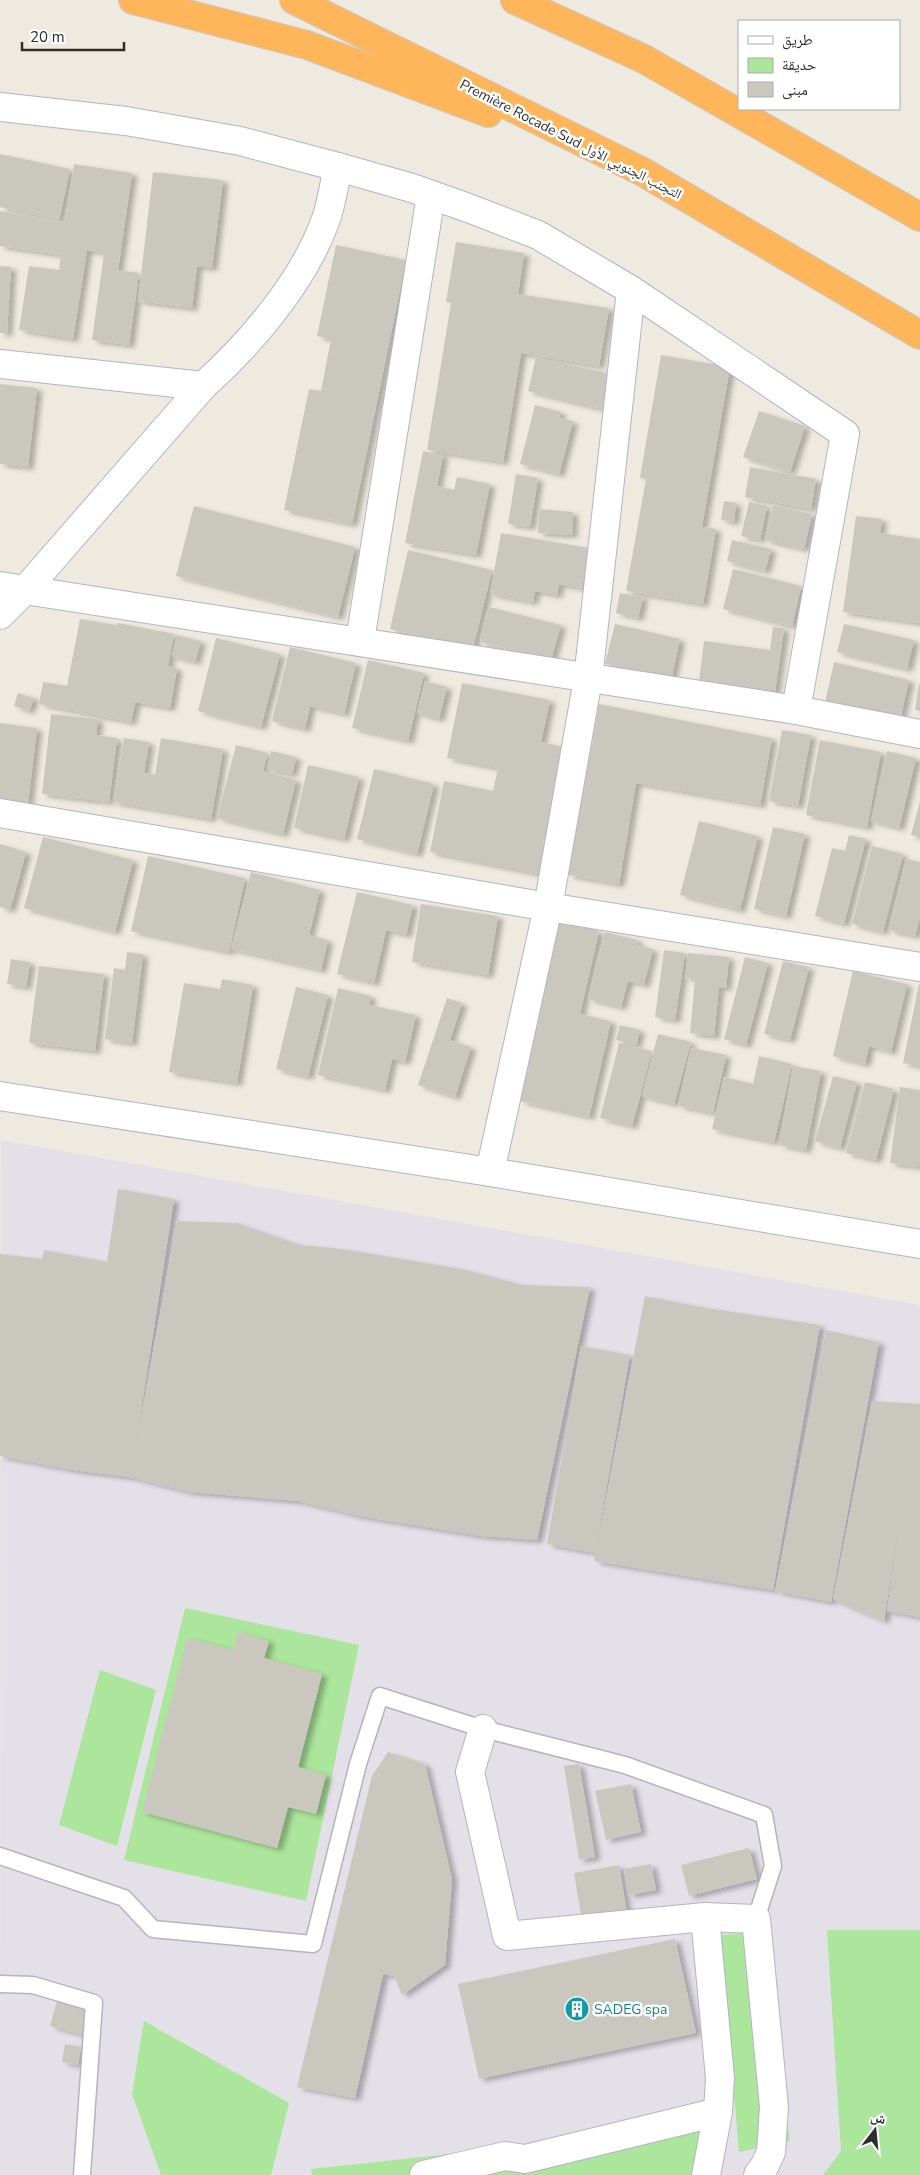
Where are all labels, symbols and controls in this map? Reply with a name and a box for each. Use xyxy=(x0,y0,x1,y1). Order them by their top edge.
scale bar xyxy=(22,20,125,52)
legend xyxy=(738,20,900,110)
text: 20 m xyxy=(30,27,65,47)
text: طريق xyxy=(782,30,813,50)
text: حديقة xyxy=(782,55,817,75)
street label: Première Rocade Sud التجنب الجنوبي الأول xyxy=(456,75,685,205)
text: مبنى xyxy=(782,80,808,100)
building icon: SADEG spa xyxy=(564,1996,590,2022)
place label: SADEG spa xyxy=(594,2000,667,2019)
north arrow xyxy=(850,2105,900,2155)
text: ش xyxy=(869,2107,888,2129)

